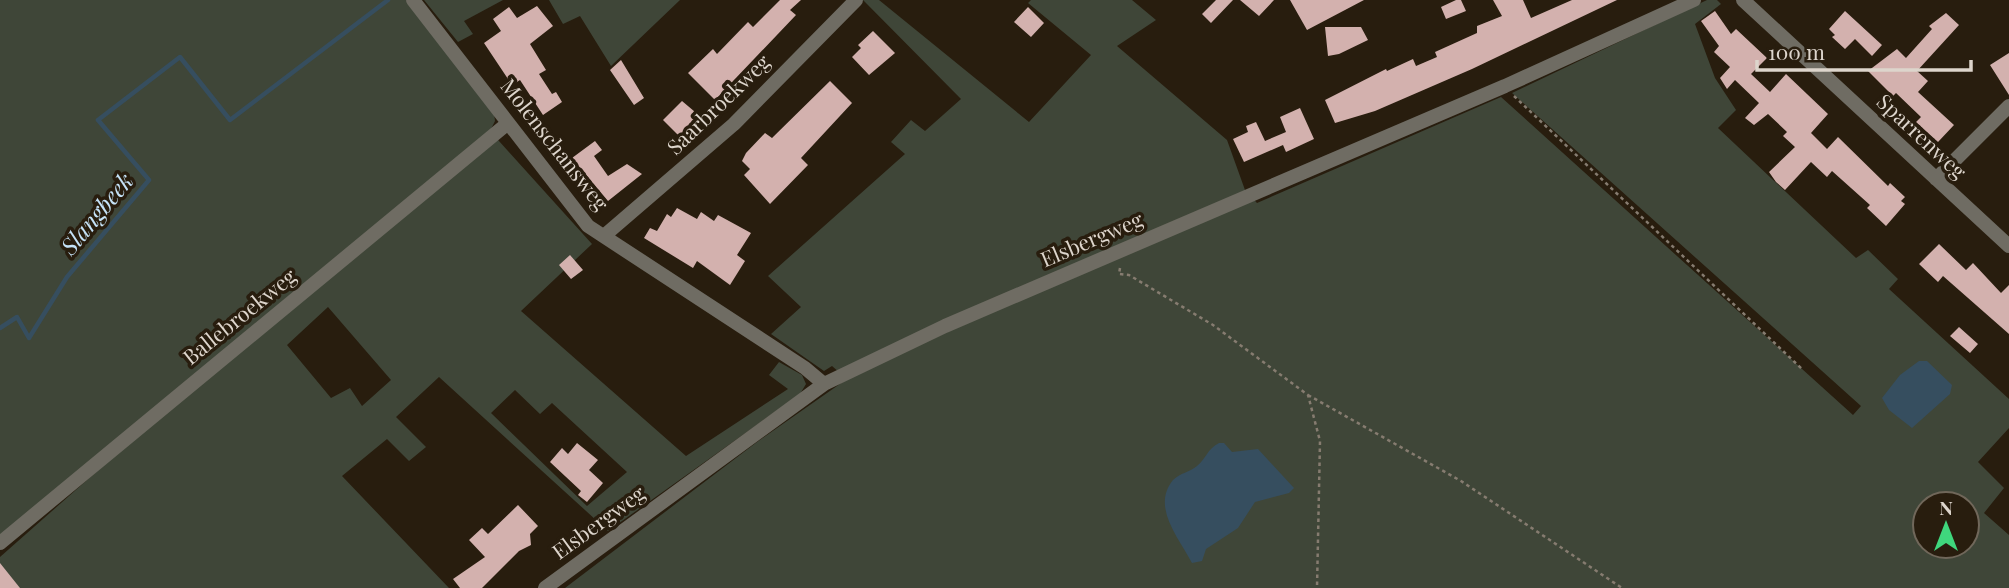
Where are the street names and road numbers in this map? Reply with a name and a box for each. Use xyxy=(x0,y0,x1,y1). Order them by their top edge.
street label: Saarbroekweg xyxy=(660,47,775,160)
street label: Molenschansweg xyxy=(495,72,616,216)
street label: Sparrenweg xyxy=(1872,87,1973,184)
street label: Elsbergweg xyxy=(1036,204,1147,272)
street label: Ballebroekweg xyxy=(176,261,301,370)
street label: Elsbergweg xyxy=(546,478,650,565)

